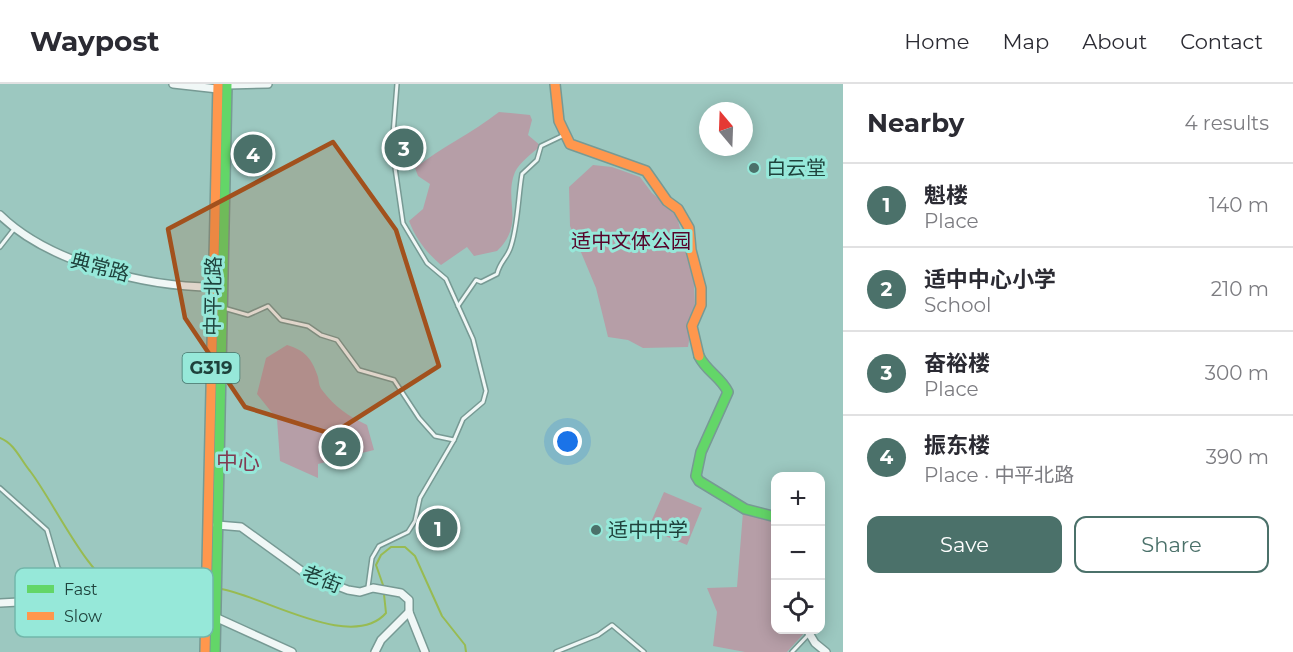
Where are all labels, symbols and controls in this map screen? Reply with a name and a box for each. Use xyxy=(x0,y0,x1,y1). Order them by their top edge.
text: Waypost xyxy=(30,24,160,58)
text: Home xyxy=(904,29,969,54)
text: Map xyxy=(1002,29,1049,54)
text: About xyxy=(1082,29,1147,54)
text: Contact xyxy=(1180,29,1263,54)
north arrow xyxy=(699,102,753,156)
text: Nearby xyxy=(867,107,964,139)
text: 4 results xyxy=(1184,111,1269,135)
pin: 3 xyxy=(384,126,424,170)
pin: 4 xyxy=(234,132,272,176)
place label: 白云堂 xyxy=(766,156,826,180)
marker: 白云堂 xyxy=(747,161,761,175)
text: 魁楼 xyxy=(924,182,968,209)
text: 1 xyxy=(883,193,890,217)
text: 140 m xyxy=(1209,193,1269,217)
text: Place xyxy=(924,209,979,233)
park label: 适中文体公园 xyxy=(571,229,691,253)
street label: 典常路 xyxy=(68,248,132,286)
street label: 中平北路 xyxy=(200,256,226,336)
text: 适中中心小学 xyxy=(924,266,1056,293)
text: 2 xyxy=(881,277,892,301)
text: 210 m xyxy=(1211,277,1269,301)
text: School xyxy=(924,293,991,317)
text: 奋裕楼 xyxy=(924,350,990,377)
road number: G319 xyxy=(182,353,240,383)
text: 3 xyxy=(881,361,892,385)
text: 300 m xyxy=(1205,361,1269,385)
text: Place xyxy=(924,377,979,401)
pin: 2 xyxy=(322,424,360,470)
your location xyxy=(553,427,582,456)
text: 振东楼 xyxy=(924,432,990,459)
text: 4 xyxy=(880,445,893,469)
text: 390 m xyxy=(1206,445,1269,469)
district label: 中心 xyxy=(216,448,260,475)
text: Place · 中平北路 xyxy=(924,463,1074,487)
map controls xyxy=(771,472,825,634)
button: + xyxy=(771,472,825,526)
pin: 1 xyxy=(418,506,458,550)
button: Save xyxy=(867,516,1062,573)
button: Share xyxy=(1074,516,1269,573)
place label: 适中中学 xyxy=(608,518,688,542)
marker: 适中中学 xyxy=(589,523,603,537)
button: − xyxy=(771,526,825,580)
street label: 老街 xyxy=(299,560,345,598)
legend xyxy=(15,568,213,637)
text: Fast xyxy=(64,580,98,599)
button: locate xyxy=(771,580,825,634)
text: Slow xyxy=(64,607,102,626)

